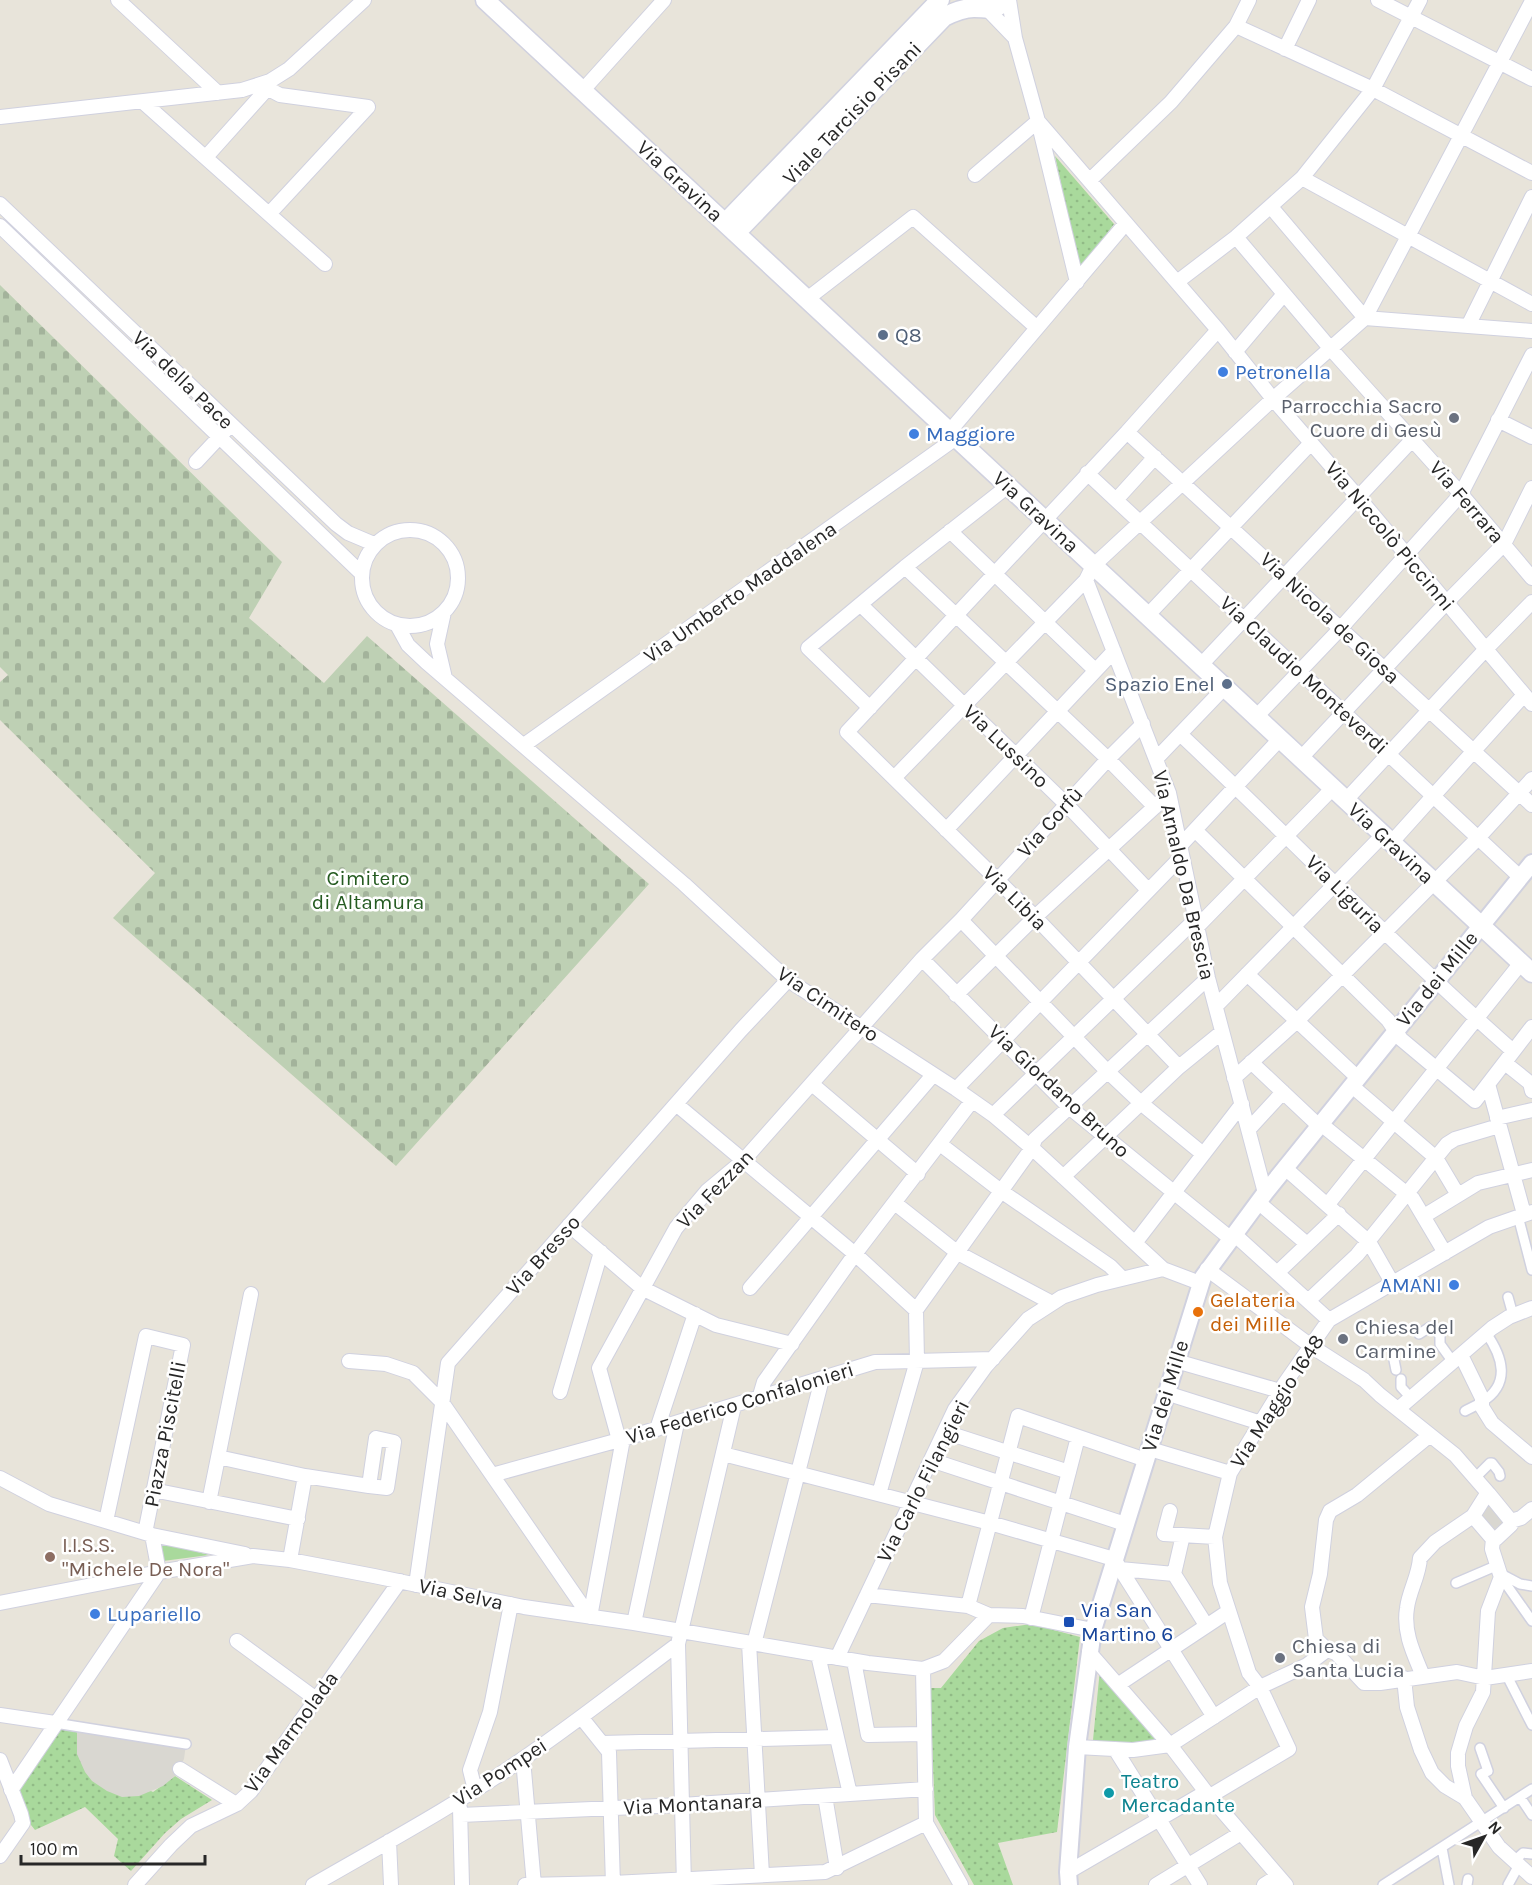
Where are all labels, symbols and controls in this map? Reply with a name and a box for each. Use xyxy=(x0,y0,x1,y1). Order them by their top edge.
street label: Viale Tarcisio Pisani xyxy=(778,37,926,189)
street label: Via Gravina xyxy=(632,135,728,227)
place label: Q8 xyxy=(895,323,922,347)
street label: Via della Pace xyxy=(128,326,238,434)
marker: Q8 xyxy=(876,328,890,342)
place label: Petronella xyxy=(1235,360,1331,384)
marker: Petronella xyxy=(1216,365,1230,379)
place label: Parrocchia Sacro Cuore di Gesù xyxy=(1281,394,1442,442)
marker: Parrocchia Sacro Cuore di Gesù xyxy=(1447,411,1461,425)
place label: Maggiore xyxy=(926,422,1015,446)
marker: Maggiore xyxy=(907,427,921,441)
street label: Via Niccolò Piccinni xyxy=(1320,456,1460,616)
street label: Via Ferrara xyxy=(1425,456,1509,548)
street label: Via Gravina xyxy=(988,466,1084,558)
street label: Via Umberto Maddalena xyxy=(639,516,841,668)
street label: Via Nicola de Giosa xyxy=(1255,547,1405,689)
street label: Via Claudio Monteverdi xyxy=(1215,591,1393,759)
place label: Spazio Enel xyxy=(1105,672,1215,696)
marker: Spazio Enel xyxy=(1220,677,1234,691)
street label: Via Lussino xyxy=(958,699,1054,793)
street label: Via Arnaldo Da Brescia xyxy=(1148,768,1220,982)
street label: Via Corfù xyxy=(1012,782,1088,862)
street label: Via Gravina xyxy=(1343,797,1439,889)
street label: Via Liguria xyxy=(1301,850,1389,938)
street label: Via Libia xyxy=(978,861,1052,935)
park label: Cimitero di Altamura xyxy=(312,866,424,914)
street label: Via dei Mille xyxy=(1391,926,1483,1032)
street label: Via Cimitero xyxy=(773,961,883,1047)
street label: Via Giordano Bruno xyxy=(983,1019,1135,1163)
street label: Via Fezzan xyxy=(672,1145,758,1233)
street label: Via Bresso xyxy=(501,1210,585,1300)
place label: AMANI xyxy=(1380,1273,1442,1297)
marker: AMANI xyxy=(1447,1278,1461,1292)
place label: Gelateria dei Mille xyxy=(1210,1288,1296,1336)
marker: Gelateria dei Mille xyxy=(1191,1305,1205,1319)
place label: Chiesa del Carmine xyxy=(1355,1315,1454,1363)
street label: Via Maggio 1648 xyxy=(1225,1330,1329,1472)
marker: Chiesa del Carmine xyxy=(1336,1332,1350,1346)
street label: Via dei Mille xyxy=(1137,1337,1193,1455)
street label: Via Federico Confalonieri xyxy=(623,1357,857,1449)
street label: Piazza Piscitelli xyxy=(139,1359,191,1509)
street label: Via Carlo Filangieri xyxy=(872,1396,974,1566)
place label: I.I.S.S. "Michele De Nora" xyxy=(62,1533,229,1581)
marker: I.I.S.S. "Michele De Nora" xyxy=(43,1550,57,1564)
street label: Via Selva xyxy=(416,1573,506,1615)
place label: Via San Martino 6 xyxy=(1081,1598,1173,1646)
place label: Lupariello xyxy=(107,1602,201,1626)
marker: Lupariello xyxy=(88,1607,102,1621)
marker: Via San Martino 6 xyxy=(1062,1615,1076,1629)
place label: Chiesa di Santa Lucia xyxy=(1292,1634,1405,1682)
marker: Chiesa di Santa Lucia xyxy=(1273,1651,1287,1665)
street label: Via Marmolada xyxy=(239,1667,343,1797)
street label: Via Pompei xyxy=(449,1733,551,1811)
place label: Teatro Mercadante xyxy=(1121,1769,1235,1817)
marker: Teatro Mercadante xyxy=(1102,1786,1116,1800)
street label: Via Montanara xyxy=(623,1788,763,1820)
north arrow xyxy=(1454,1807,1514,1867)
text: N xyxy=(1484,1817,1506,1838)
scale bar xyxy=(21,1828,206,1866)
text: 100 m xyxy=(30,1838,78,1860)

